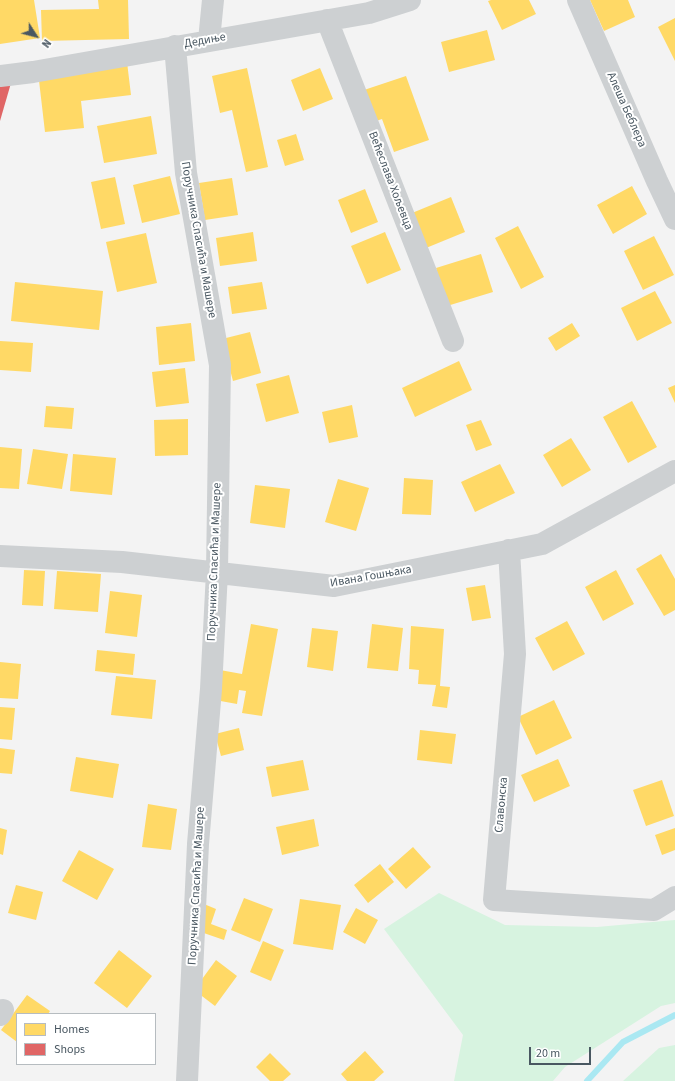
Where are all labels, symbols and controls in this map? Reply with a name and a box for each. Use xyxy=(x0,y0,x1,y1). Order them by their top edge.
north arrow xyxy=(16,16,56,56)
street label: Дедиње xyxy=(183,30,227,52)
text: N xyxy=(38,36,54,51)
street label: Алеша Беблера xyxy=(603,70,649,150)
street label: Већеслава Хољевца xyxy=(365,130,415,232)
street label: Поручника Спасића и Машере xyxy=(177,161,219,319)
street label: Поручника Спасића и Машере xyxy=(205,483,225,641)
street label: Ивана Гошњака xyxy=(329,563,413,591)
street label: Славонска xyxy=(492,777,512,833)
street label: Поручника Спасића и Машере xyxy=(186,806,208,966)
legend xyxy=(16,1013,156,1065)
text: Homes xyxy=(54,1021,89,1038)
scale bar xyxy=(531,1039,593,1065)
text: Shops xyxy=(54,1041,85,1058)
text: 20 m xyxy=(536,1045,560,1062)

